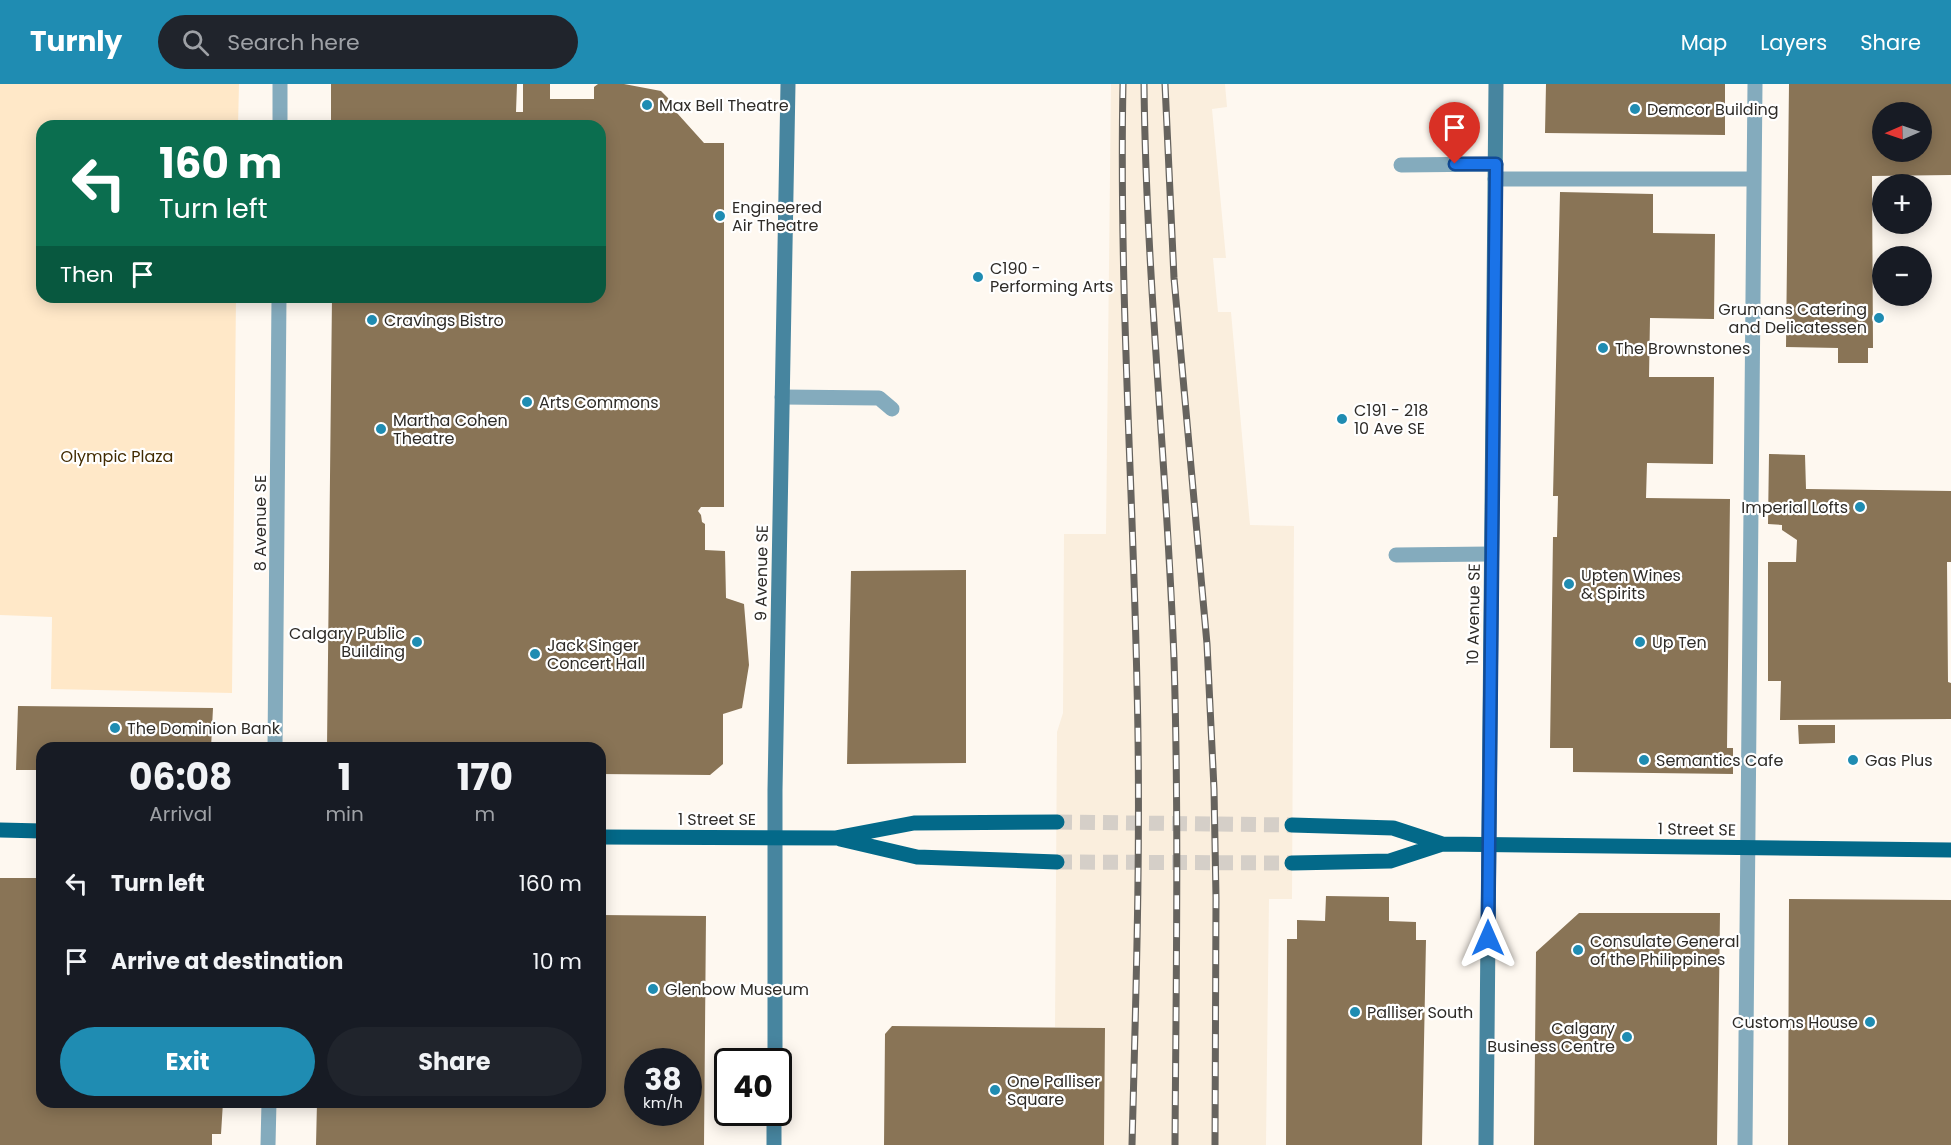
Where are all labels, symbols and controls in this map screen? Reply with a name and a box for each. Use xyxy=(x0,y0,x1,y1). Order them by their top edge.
search box xyxy=(158,15,578,69)
text: Turnly xyxy=(30,22,122,61)
icon: search xyxy=(179,26,212,59)
text: Search here xyxy=(227,27,360,58)
text: Map xyxy=(1681,28,1727,57)
text: Layers xyxy=(1760,28,1827,57)
text: Share xyxy=(1860,28,1921,57)
place label: Max Bell Theatre xyxy=(659,94,789,117)
marker: Max Bell Theatre xyxy=(640,98,654,112)
place label: Demcor Building xyxy=(1647,98,1779,121)
pin xyxy=(1429,102,1480,164)
marker: Demcor Building xyxy=(1628,102,1642,116)
north arrow xyxy=(1872,102,1932,162)
map controls xyxy=(1872,102,1932,306)
icon: arrive xyxy=(1438,111,1471,144)
text: 160 m xyxy=(159,134,282,193)
icon: left xyxy=(60,144,138,222)
button: + xyxy=(1872,174,1932,234)
text: Turn left xyxy=(159,190,268,227)
place label: Engineered Air Theatre xyxy=(732,196,822,237)
marker: Engineered Air Theatre xyxy=(713,209,727,223)
button: − xyxy=(1872,246,1932,306)
place label: C190 - Performing Arts xyxy=(990,257,1113,298)
icon: arrive xyxy=(126,258,159,291)
text: Then xyxy=(60,259,114,290)
marker: C190 - Performing Arts xyxy=(971,270,985,284)
place label: Grumans Catering and Delicatessen xyxy=(1718,298,1867,339)
place label: Cravings Bistro xyxy=(384,309,504,332)
marker: Grumans Catering and Delicatessen xyxy=(1872,311,1886,325)
marker: Cravings Bistro xyxy=(365,313,379,327)
place label: The Brownstones xyxy=(1615,337,1750,360)
marker: The Brownstones xyxy=(1596,341,1610,355)
place label: Arts Commons xyxy=(539,391,659,414)
marker: Arts Commons xyxy=(520,395,534,409)
place label: C191 - 218 10 Ave SE xyxy=(1354,399,1428,440)
place label: Martha Cohen Theatre xyxy=(393,409,508,450)
marker: C191 - 218 10 Ave SE xyxy=(1335,412,1349,426)
marker: Martha Cohen Theatre xyxy=(374,422,388,436)
park label: Olympic Plaza xyxy=(61,445,173,468)
street label: 8 Avenue SE xyxy=(249,475,272,571)
place label: Imperial Lofts xyxy=(1741,496,1848,519)
marker: Imperial Lofts xyxy=(1853,500,1867,514)
street label: 9 Avenue SE xyxy=(749,525,774,621)
street label: 10 Avenue SE xyxy=(1461,563,1486,665)
place label: Upten Wines & Spirits xyxy=(1581,564,1681,605)
marker: Upten Wines & Spirits xyxy=(1562,577,1576,591)
place label: Calgary Public Building xyxy=(289,622,405,663)
place label: Up Ten xyxy=(1652,631,1707,654)
place label: Jack Singer Concert Hall xyxy=(547,634,645,675)
marker: Calgary Public Building xyxy=(410,635,424,649)
marker: Up Ten xyxy=(1633,635,1647,649)
marker: Jack Singer Concert Hall xyxy=(528,647,542,661)
place label: The Dominion Bank xyxy=(127,717,281,740)
marker: The Dominion Bank xyxy=(108,721,122,735)
place label: Semantics Cafe xyxy=(1656,749,1783,772)
place label: Gas Plus xyxy=(1865,749,1933,772)
text: 06:08 xyxy=(129,752,232,803)
text: 1 xyxy=(338,752,351,803)
text: 170 xyxy=(457,752,513,803)
marker: Semantics Cafe xyxy=(1637,753,1651,767)
marker: Gas Plus xyxy=(1846,753,1860,767)
text: Arrival xyxy=(149,800,212,828)
text: min xyxy=(325,800,364,828)
text: m xyxy=(475,800,495,828)
street label: 1 Street SE xyxy=(678,808,756,831)
street label: 1 Street SE xyxy=(1658,817,1736,842)
icon: left xyxy=(60,867,93,900)
text: Turn left xyxy=(111,868,205,899)
text: 160 m xyxy=(519,868,582,899)
position arrow xyxy=(1456,906,1520,970)
place label: Consulate General of the Philippines xyxy=(1590,930,1739,971)
marker: Consulate General of the Philippines xyxy=(1571,943,1585,957)
icon: arrive xyxy=(60,945,93,978)
text: Arrive at destination xyxy=(111,946,343,977)
text: 10 m xyxy=(533,946,582,977)
place label: Glenbow Museum xyxy=(665,978,809,1001)
marker: Glenbow Museum xyxy=(646,982,660,996)
place label: Palliser South xyxy=(1367,1001,1473,1024)
marker: Palliser South xyxy=(1348,1005,1362,1019)
place label: Customs House xyxy=(1732,1011,1858,1034)
marker: Customs House xyxy=(1863,1015,1877,1029)
place label: Calgary Business Centre xyxy=(1487,1017,1615,1058)
button: Exit xyxy=(60,1027,315,1096)
button: Share xyxy=(327,1027,582,1096)
marker: Calgary Business Centre xyxy=(1620,1030,1634,1044)
speed limit sign: 40 xyxy=(714,1048,792,1126)
text: 38 xyxy=(644,1058,682,1101)
place label: One Palliser Square xyxy=(1007,1070,1100,1111)
marker: One Palliser Square xyxy=(988,1083,1002,1097)
text: km/h xyxy=(643,1092,683,1113)

